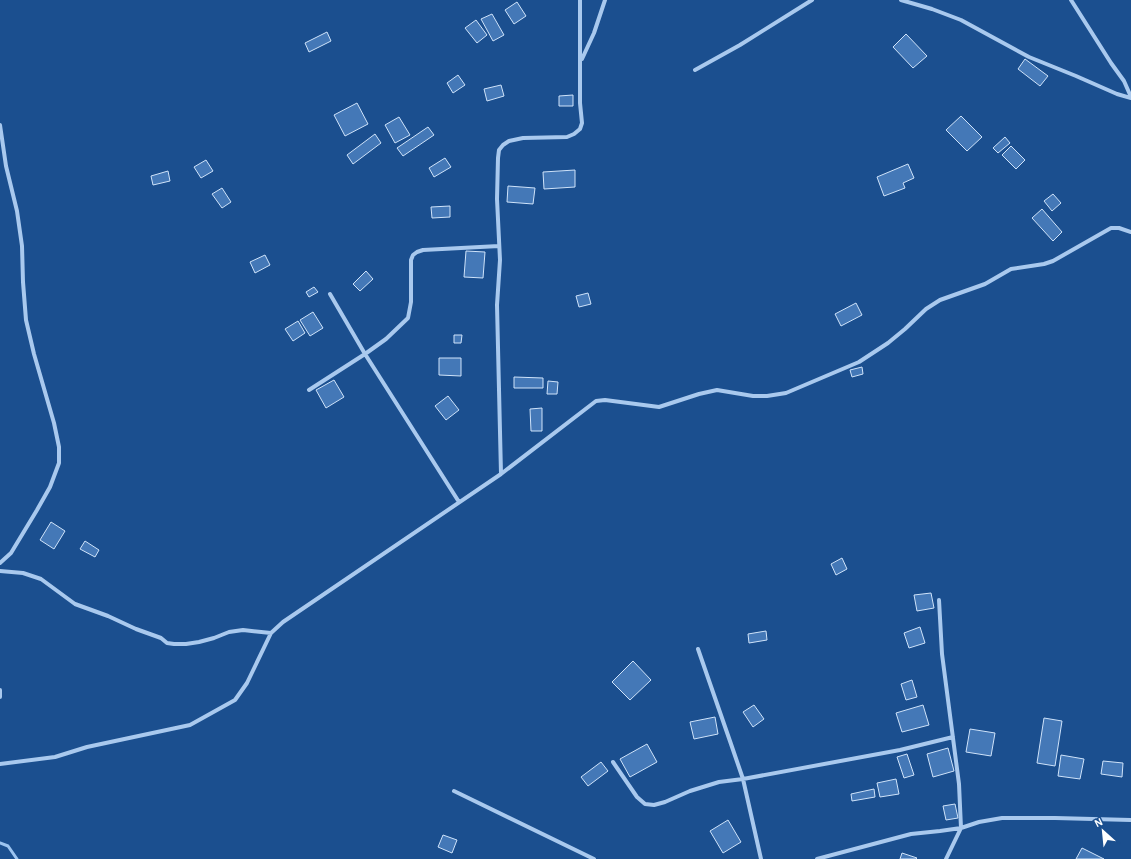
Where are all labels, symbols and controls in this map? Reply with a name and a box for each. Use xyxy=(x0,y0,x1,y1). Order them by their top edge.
north arrow xyxy=(1083,811,1123,851)
text: N xyxy=(1093,816,1105,829)

